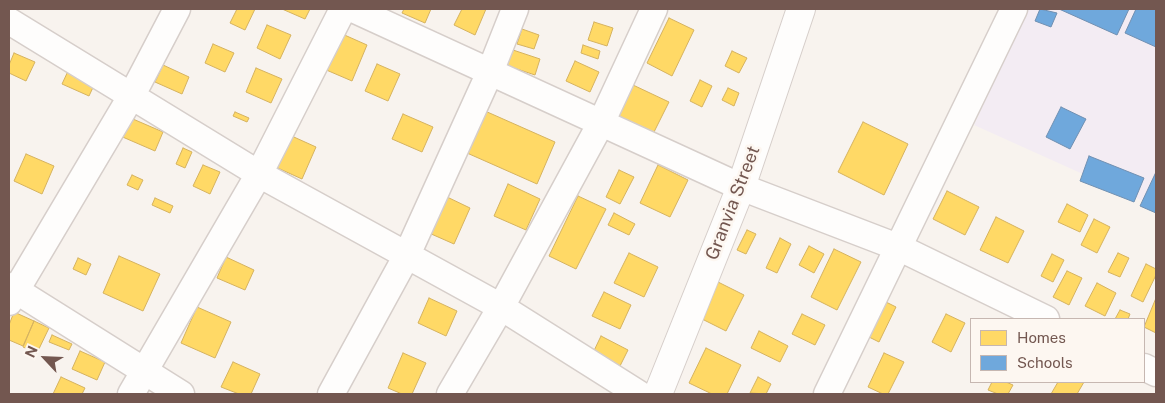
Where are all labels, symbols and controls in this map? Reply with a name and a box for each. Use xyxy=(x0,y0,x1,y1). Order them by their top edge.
street label: Granvia Street xyxy=(701,143,765,263)
legend xyxy=(970,318,1145,383)
text: Homes xyxy=(1017,329,1066,346)
north arrow xyxy=(20,333,70,383)
text: N xyxy=(22,343,41,360)
text: Schools xyxy=(1017,354,1073,371)

